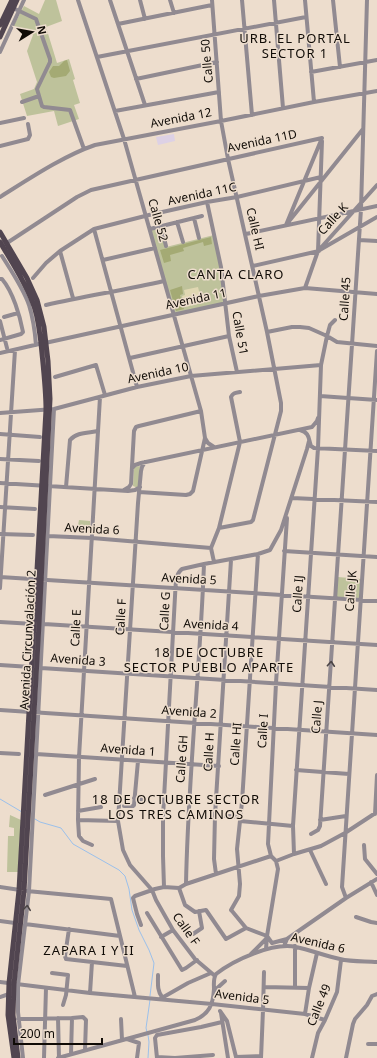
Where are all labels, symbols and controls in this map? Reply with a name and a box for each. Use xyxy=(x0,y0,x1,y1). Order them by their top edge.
north arrow xyxy=(12,12,52,52)
text: N xyxy=(34,24,51,36)
district label: URB. EL PORTAL SECTOR 1 xyxy=(239,29,351,62)
street label: Calle 50 xyxy=(196,38,217,84)
street label: Avenida 12 xyxy=(149,103,213,132)
street label: Avenida 11D xyxy=(226,125,299,156)
street label: Avenida 11C xyxy=(166,178,238,209)
street label: Calle 52 xyxy=(144,196,173,244)
street label: Calle K xyxy=(314,198,352,238)
street label: Calle HI xyxy=(242,206,269,252)
district label: CANTA CLARO xyxy=(188,265,284,283)
street label: Calle 45 xyxy=(334,276,355,322)
street label: Avenida 11 xyxy=(164,284,228,313)
street label: Calle 51 xyxy=(228,310,253,356)
street label: Avenida 10 xyxy=(126,358,190,387)
street label: Avenida 6 xyxy=(64,519,120,538)
street label: Avenida Circunvalación 2 xyxy=(15,569,40,711)
street label: Avenida 5 xyxy=(161,569,217,588)
street label: Calle JK xyxy=(341,569,360,612)
street label: Calle IJ xyxy=(288,575,307,613)
street label: Calle G xyxy=(155,591,174,631)
street label: Calle F xyxy=(111,598,130,636)
street label: Calle E xyxy=(66,609,85,647)
street label: Avenida 4 xyxy=(183,615,239,634)
district label: 18 DE OCTUBRE SECTOR PUEBLO APARTE xyxy=(124,643,294,676)
street label: Avenida 3 xyxy=(50,649,106,670)
one-way arrow xyxy=(326,661,335,667)
street label: Calle J xyxy=(307,700,326,734)
street label: Avenida 2 xyxy=(161,701,217,722)
street label: Calle I xyxy=(253,713,272,749)
street label: Calle HI xyxy=(226,722,245,766)
street label: Calle H xyxy=(199,732,218,772)
street label: Calle GH xyxy=(171,734,192,784)
street label: Avenida 1 xyxy=(100,739,156,760)
district label: 18 DE OCTUBRE SECTOR LOS TRES CAMINOS xyxy=(92,790,260,823)
one-way arrow xyxy=(22,905,31,911)
street label: Calle F xyxy=(169,909,204,949)
street label: Avenida 6 xyxy=(289,928,347,957)
district label: ZAPARA I Y II xyxy=(43,941,135,959)
street label: Calle 49 xyxy=(302,981,335,1028)
street label: Avenida 5 xyxy=(214,985,271,1008)
scale bar xyxy=(14,1020,102,1046)
text: 200 m xyxy=(20,1025,55,1042)

